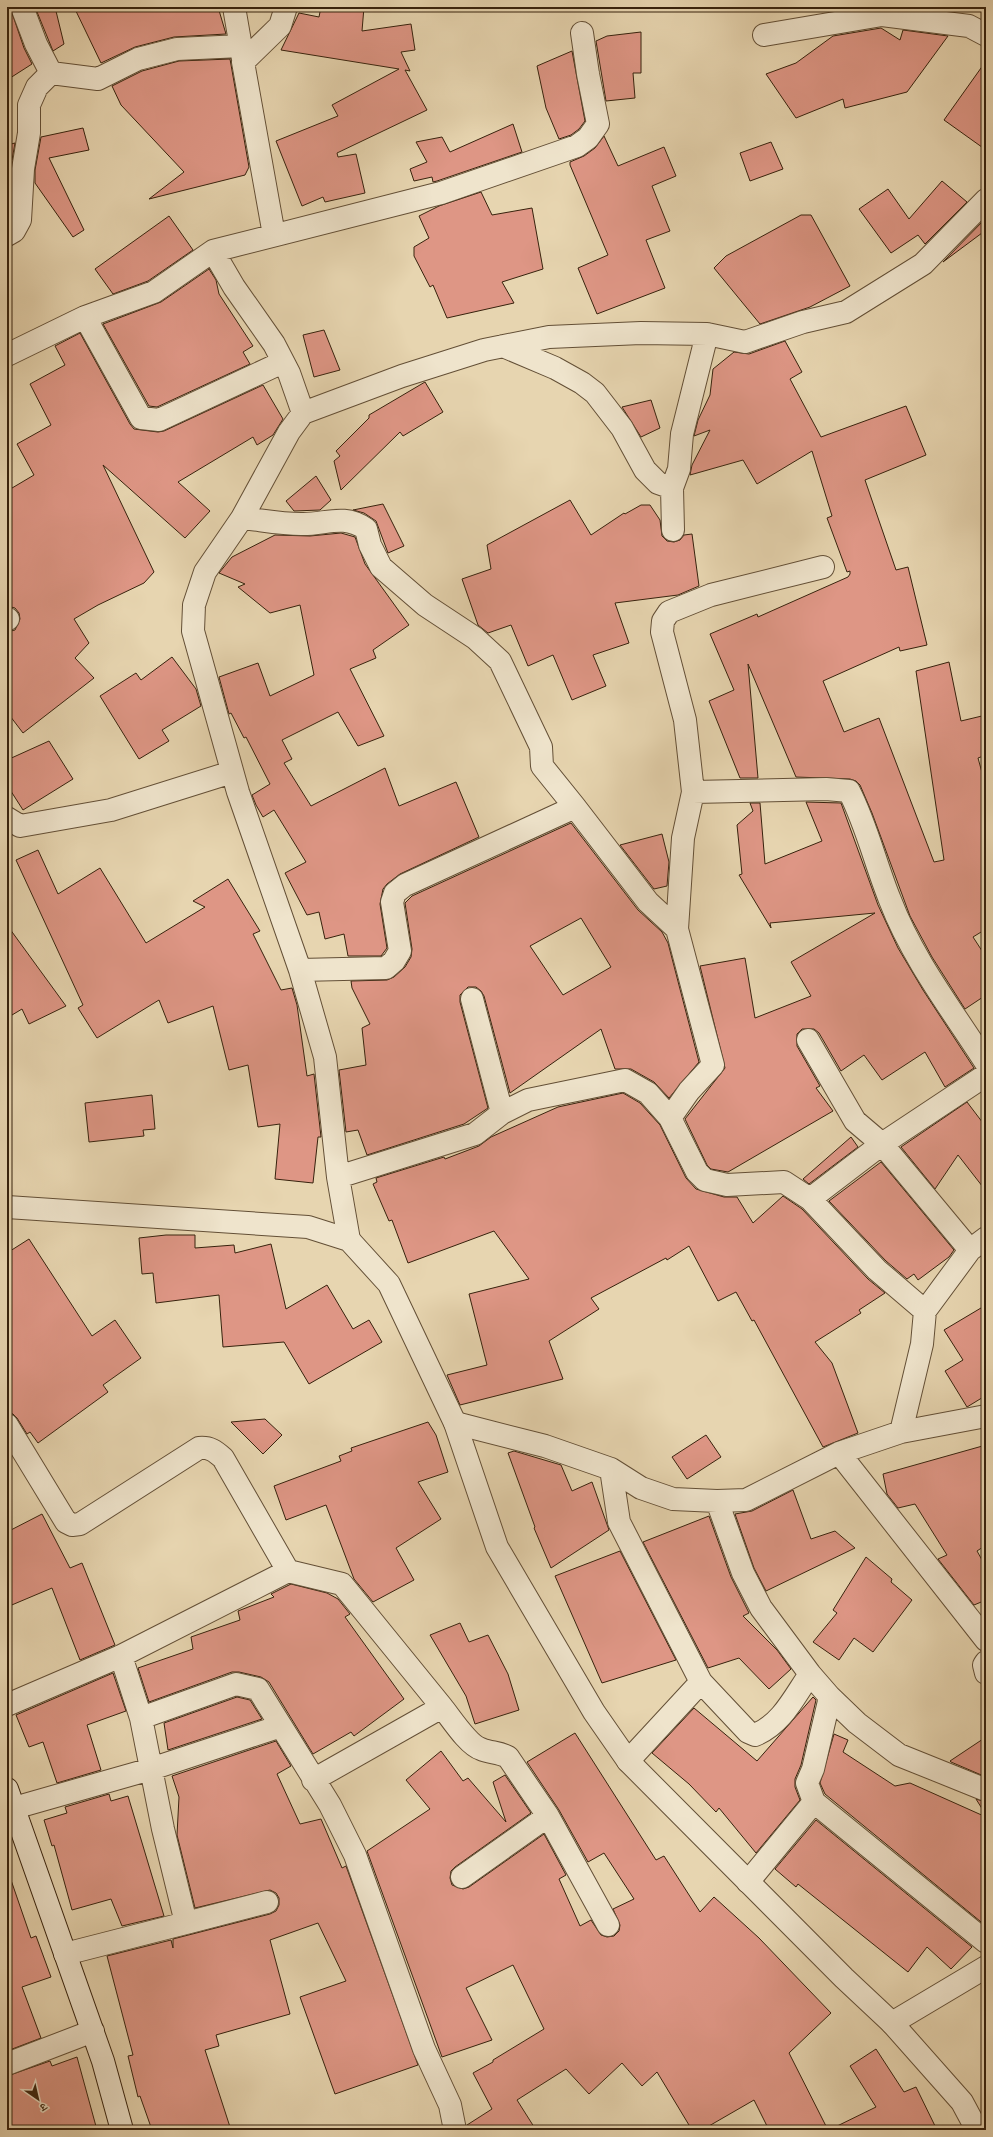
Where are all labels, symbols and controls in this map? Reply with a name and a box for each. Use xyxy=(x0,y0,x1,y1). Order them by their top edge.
north arrow xyxy=(18,2079,58,2119)
text: उ xyxy=(36,2099,50,2115)

